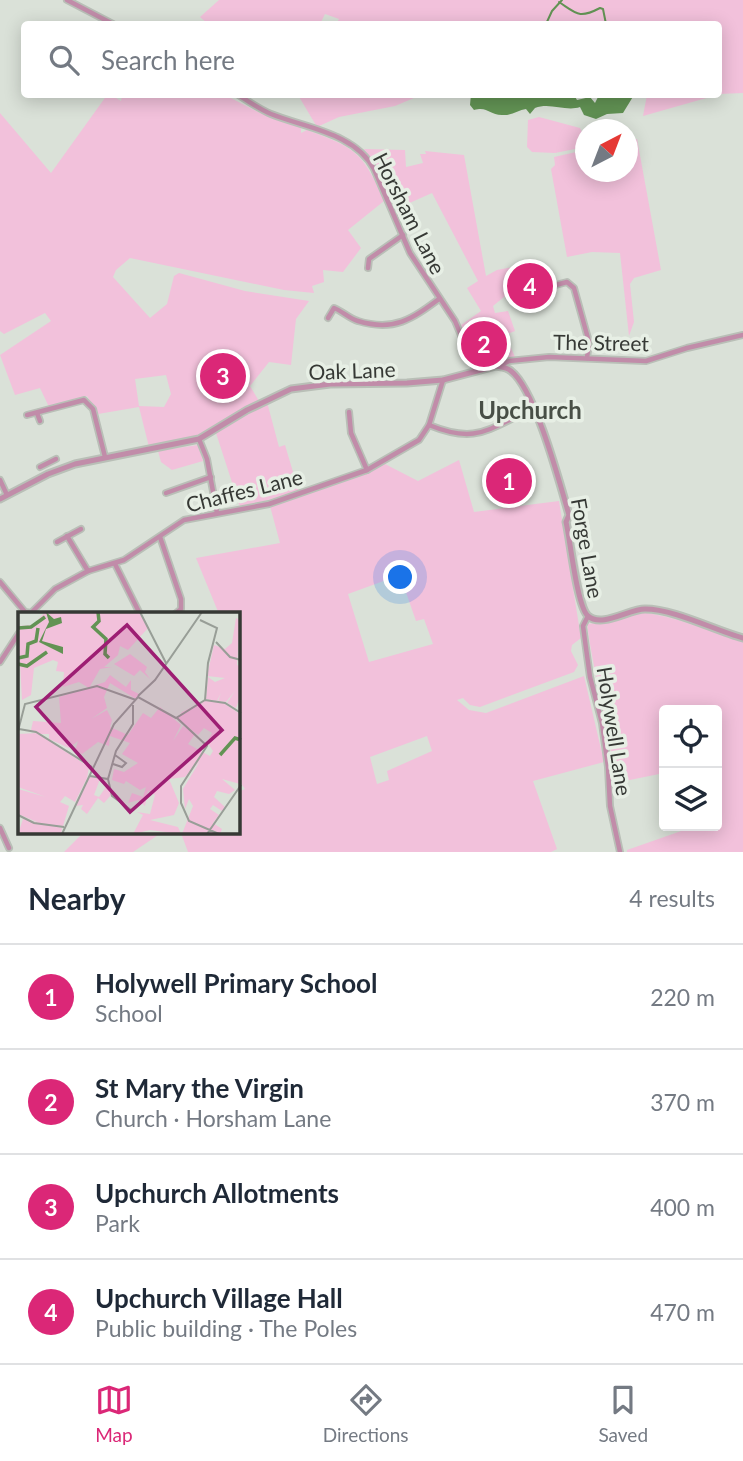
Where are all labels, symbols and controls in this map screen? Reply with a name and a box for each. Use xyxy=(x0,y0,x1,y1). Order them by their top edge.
search box xyxy=(21,21,722,98)
icon: search xyxy=(45,41,83,79)
text: Search here xyxy=(101,44,235,76)
north arrow xyxy=(575,119,638,182)
street label: Horsham Lane xyxy=(369,148,451,278)
pin: 4 xyxy=(507,260,553,312)
pin: 2 xyxy=(461,318,507,370)
street label: The Street xyxy=(553,329,650,355)
pin: 3 xyxy=(200,350,246,402)
street label: Oak Lane xyxy=(308,356,396,384)
district label: Upchurch xyxy=(478,395,582,424)
pin: 1 xyxy=(486,455,532,507)
street label: Chaffes Lane xyxy=(183,463,305,517)
street label: Forge Lane xyxy=(567,496,609,600)
your location xyxy=(383,560,417,594)
inset map xyxy=(18,612,240,834)
street label: Holywell Lane xyxy=(592,665,638,797)
map controls xyxy=(659,705,722,831)
button: locate xyxy=(659,705,722,768)
button: layers xyxy=(659,768,722,831)
text: Nearby xyxy=(28,880,126,916)
text: 4 results xyxy=(629,884,715,912)
text: Holywell Primary School xyxy=(95,967,378,999)
text: 1 xyxy=(44,983,58,1011)
text: 220 m xyxy=(650,983,715,1011)
text: School xyxy=(95,999,163,1027)
text: St Mary the Virgin xyxy=(95,1072,304,1104)
text: 2 xyxy=(44,1088,58,1116)
text: 370 m xyxy=(650,1088,715,1116)
text: Church · Horsham Lane xyxy=(95,1104,331,1132)
text: Upchurch Allotments xyxy=(95,1177,339,1209)
text: 3 xyxy=(44,1193,58,1221)
text: 400 m xyxy=(650,1193,715,1221)
text: Park xyxy=(95,1209,140,1237)
text: Upchurch Village Hall xyxy=(95,1282,343,1314)
text: 4 xyxy=(44,1298,58,1326)
text: 470 m xyxy=(650,1298,715,1326)
text: Public building · The Poles xyxy=(95,1314,357,1342)
tab: Map xyxy=(95,1381,133,1446)
tab: Directions xyxy=(323,1381,409,1446)
tab: Saved xyxy=(598,1381,648,1446)

